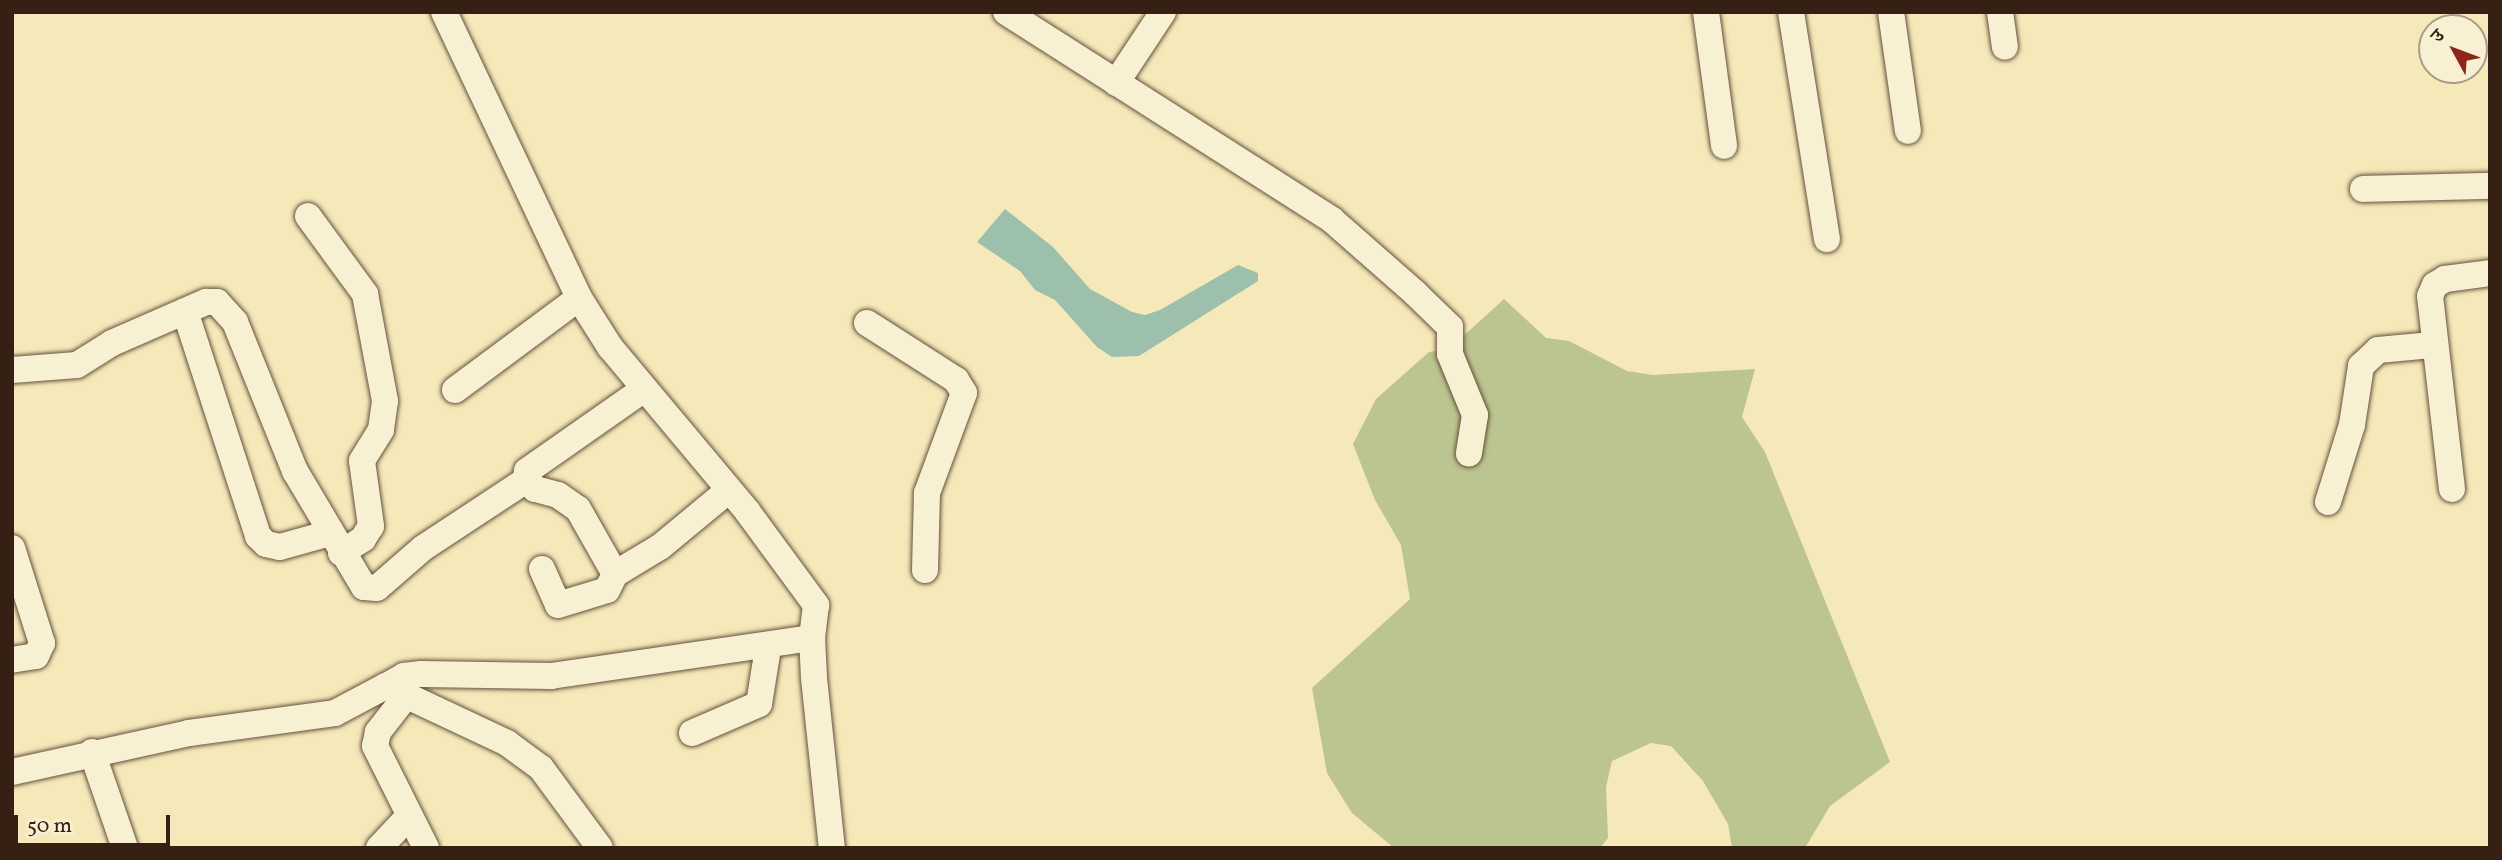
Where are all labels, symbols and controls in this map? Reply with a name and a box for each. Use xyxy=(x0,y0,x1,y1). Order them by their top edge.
north arrow xyxy=(2418,14,2488,84)
text: उ xyxy=(2426,24,2452,49)
scale bar xyxy=(18,800,173,844)
text: 50 m xyxy=(27,812,72,841)

